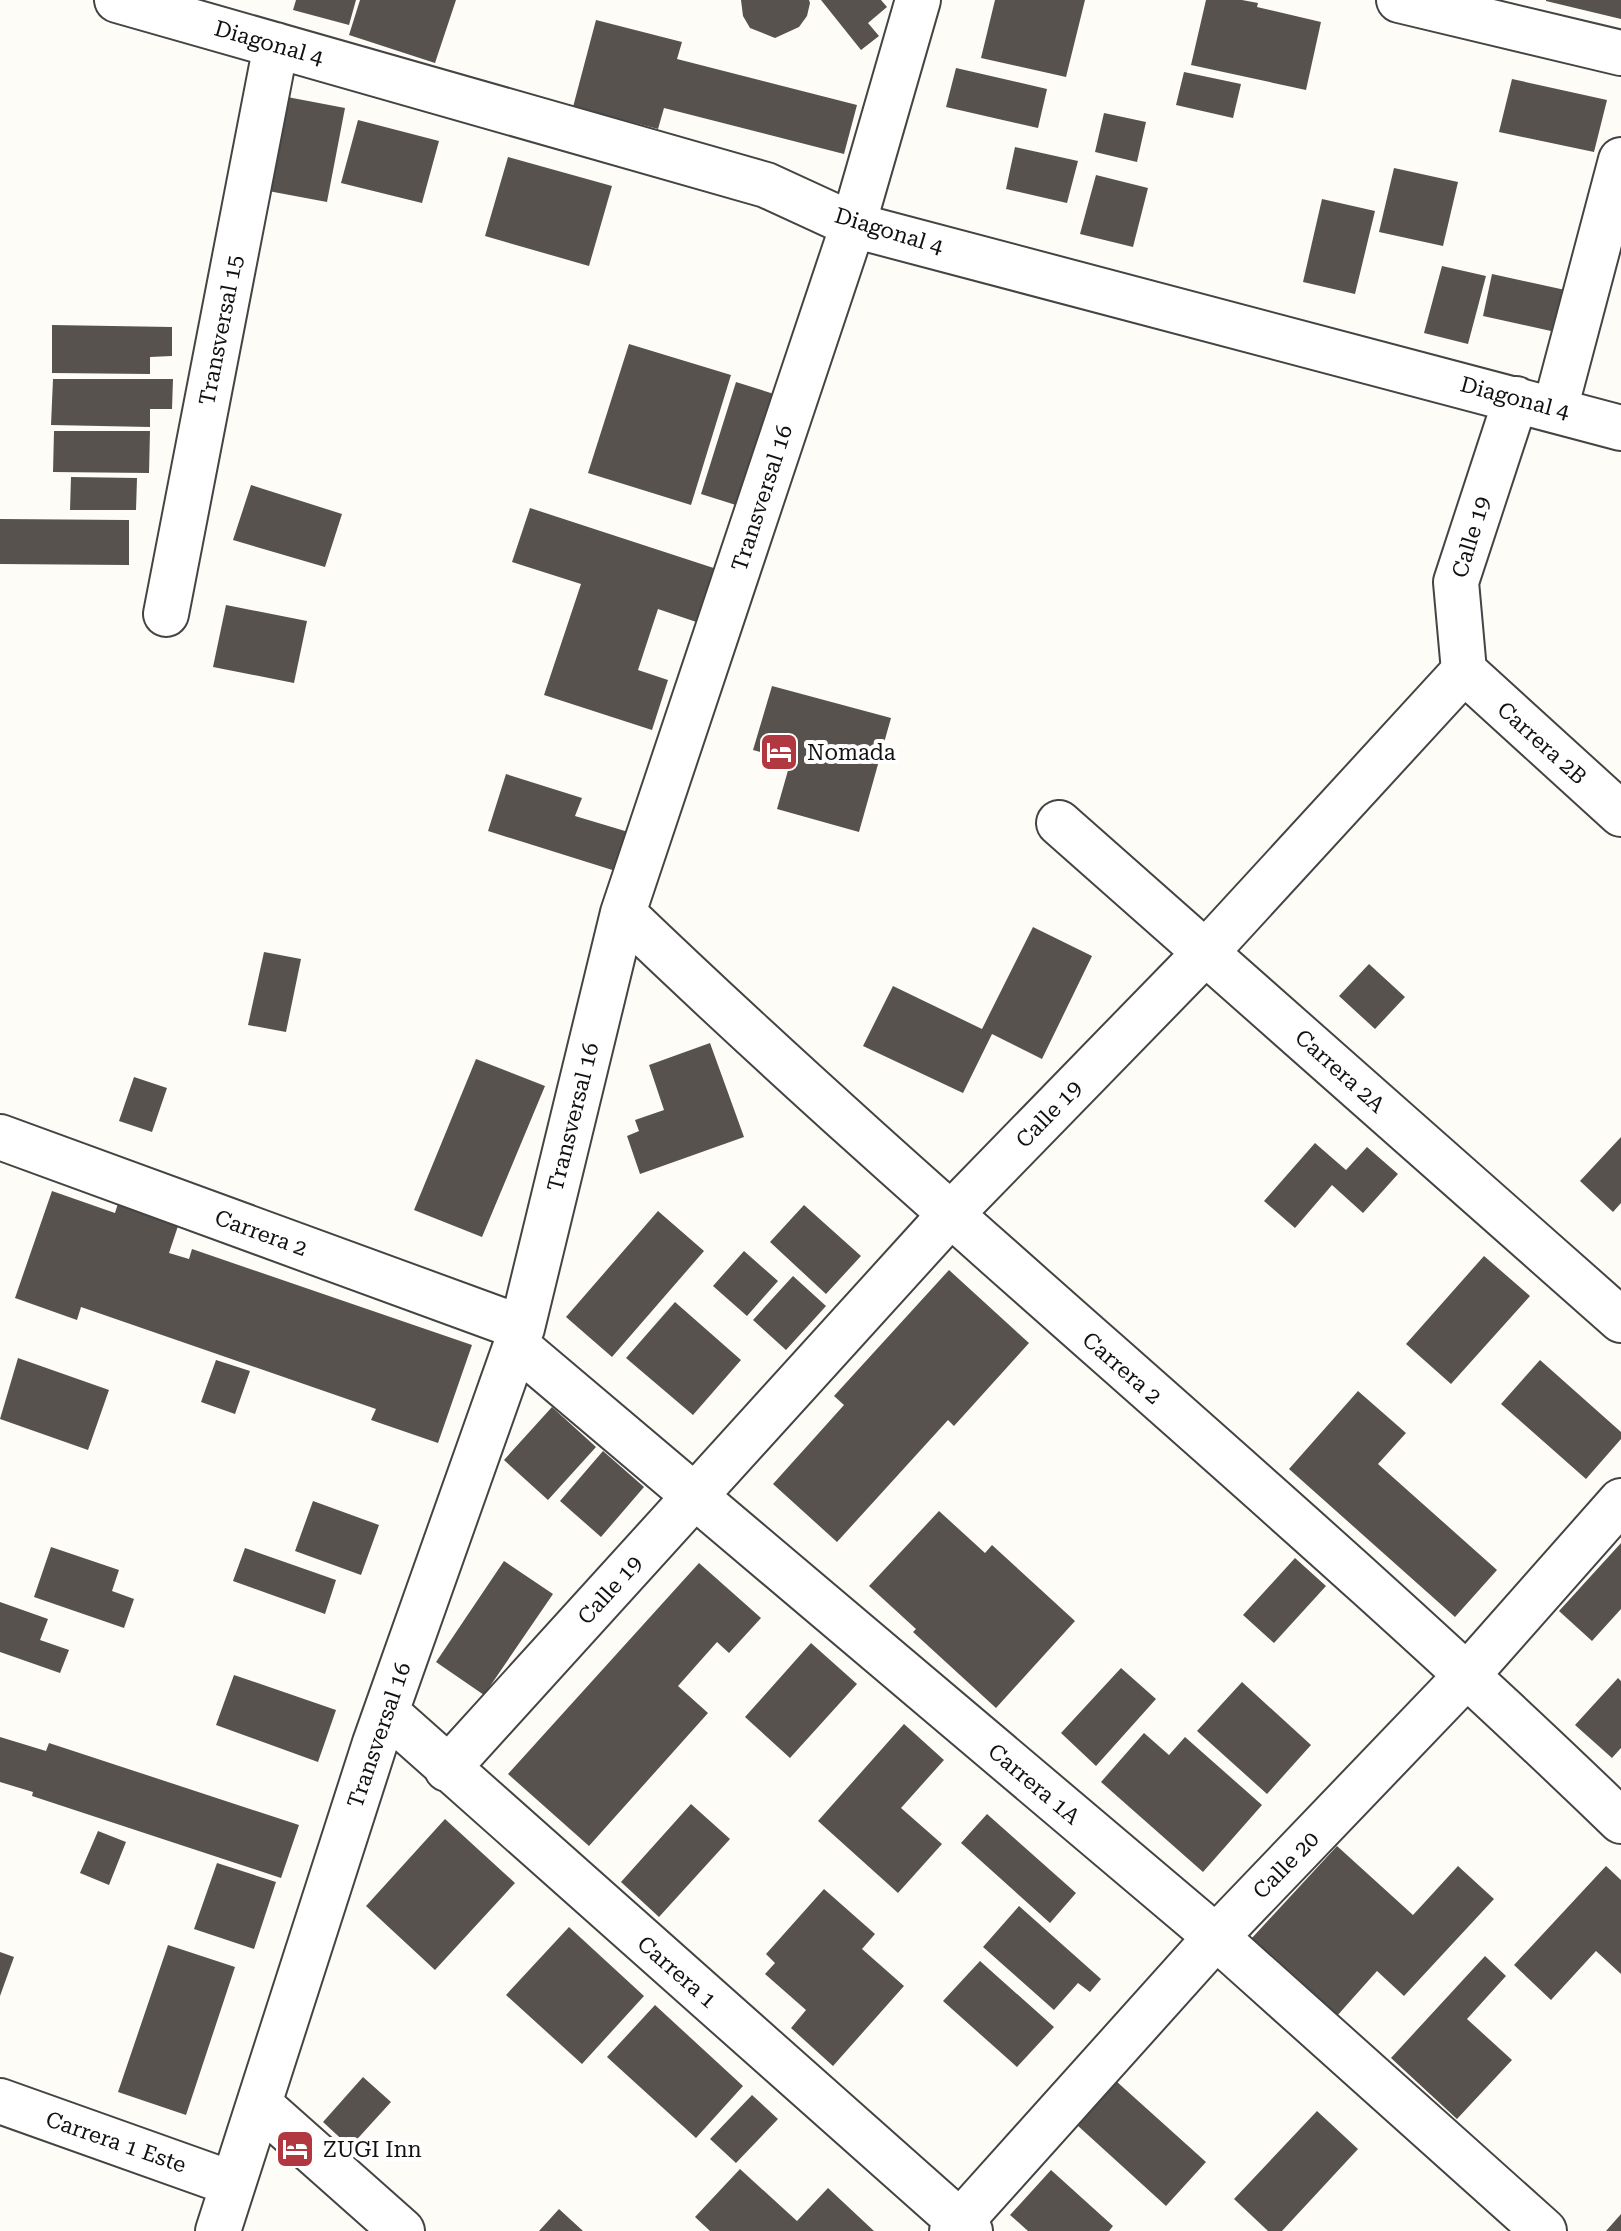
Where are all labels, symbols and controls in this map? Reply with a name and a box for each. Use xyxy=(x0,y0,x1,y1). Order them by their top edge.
street label: Diagonal 4 xyxy=(212,16,327,71)
street label: Diagonal 4 xyxy=(832,203,947,260)
street label: Transversal 15 xyxy=(194,253,248,407)
street label: Diagonal 4 xyxy=(1458,371,1573,425)
street label: Transversal 16 xyxy=(727,422,797,574)
street label: Calle 19 xyxy=(1447,493,1495,581)
street label: Carrera 2B xyxy=(1492,697,1592,789)
hotel icon: Nomada xyxy=(758,731,800,773)
place label: Nomada xyxy=(807,740,896,765)
street label: Carrera 2A xyxy=(1290,1024,1390,1118)
street label: Transversal 16 xyxy=(542,1040,604,1194)
street label: Calle 19 xyxy=(1011,1075,1087,1153)
street label: Carrera 2 xyxy=(211,1205,311,1261)
street label: Carrera 2 xyxy=(1077,1327,1167,1409)
street label: Calle 19 xyxy=(573,1551,647,1629)
street label: Transversal 16 xyxy=(342,1659,416,1811)
street label: Carrera 1A xyxy=(983,1739,1085,1830)
street label: Calle 20 xyxy=(1248,1826,1324,1904)
street label: Carrera 1 xyxy=(632,1931,722,2013)
street label: Carrera 1 Este xyxy=(43,2106,189,2178)
hotel icon: ZUGI Inn xyxy=(274,2128,316,2170)
place label: ZUGI Inn xyxy=(323,2137,422,2162)

